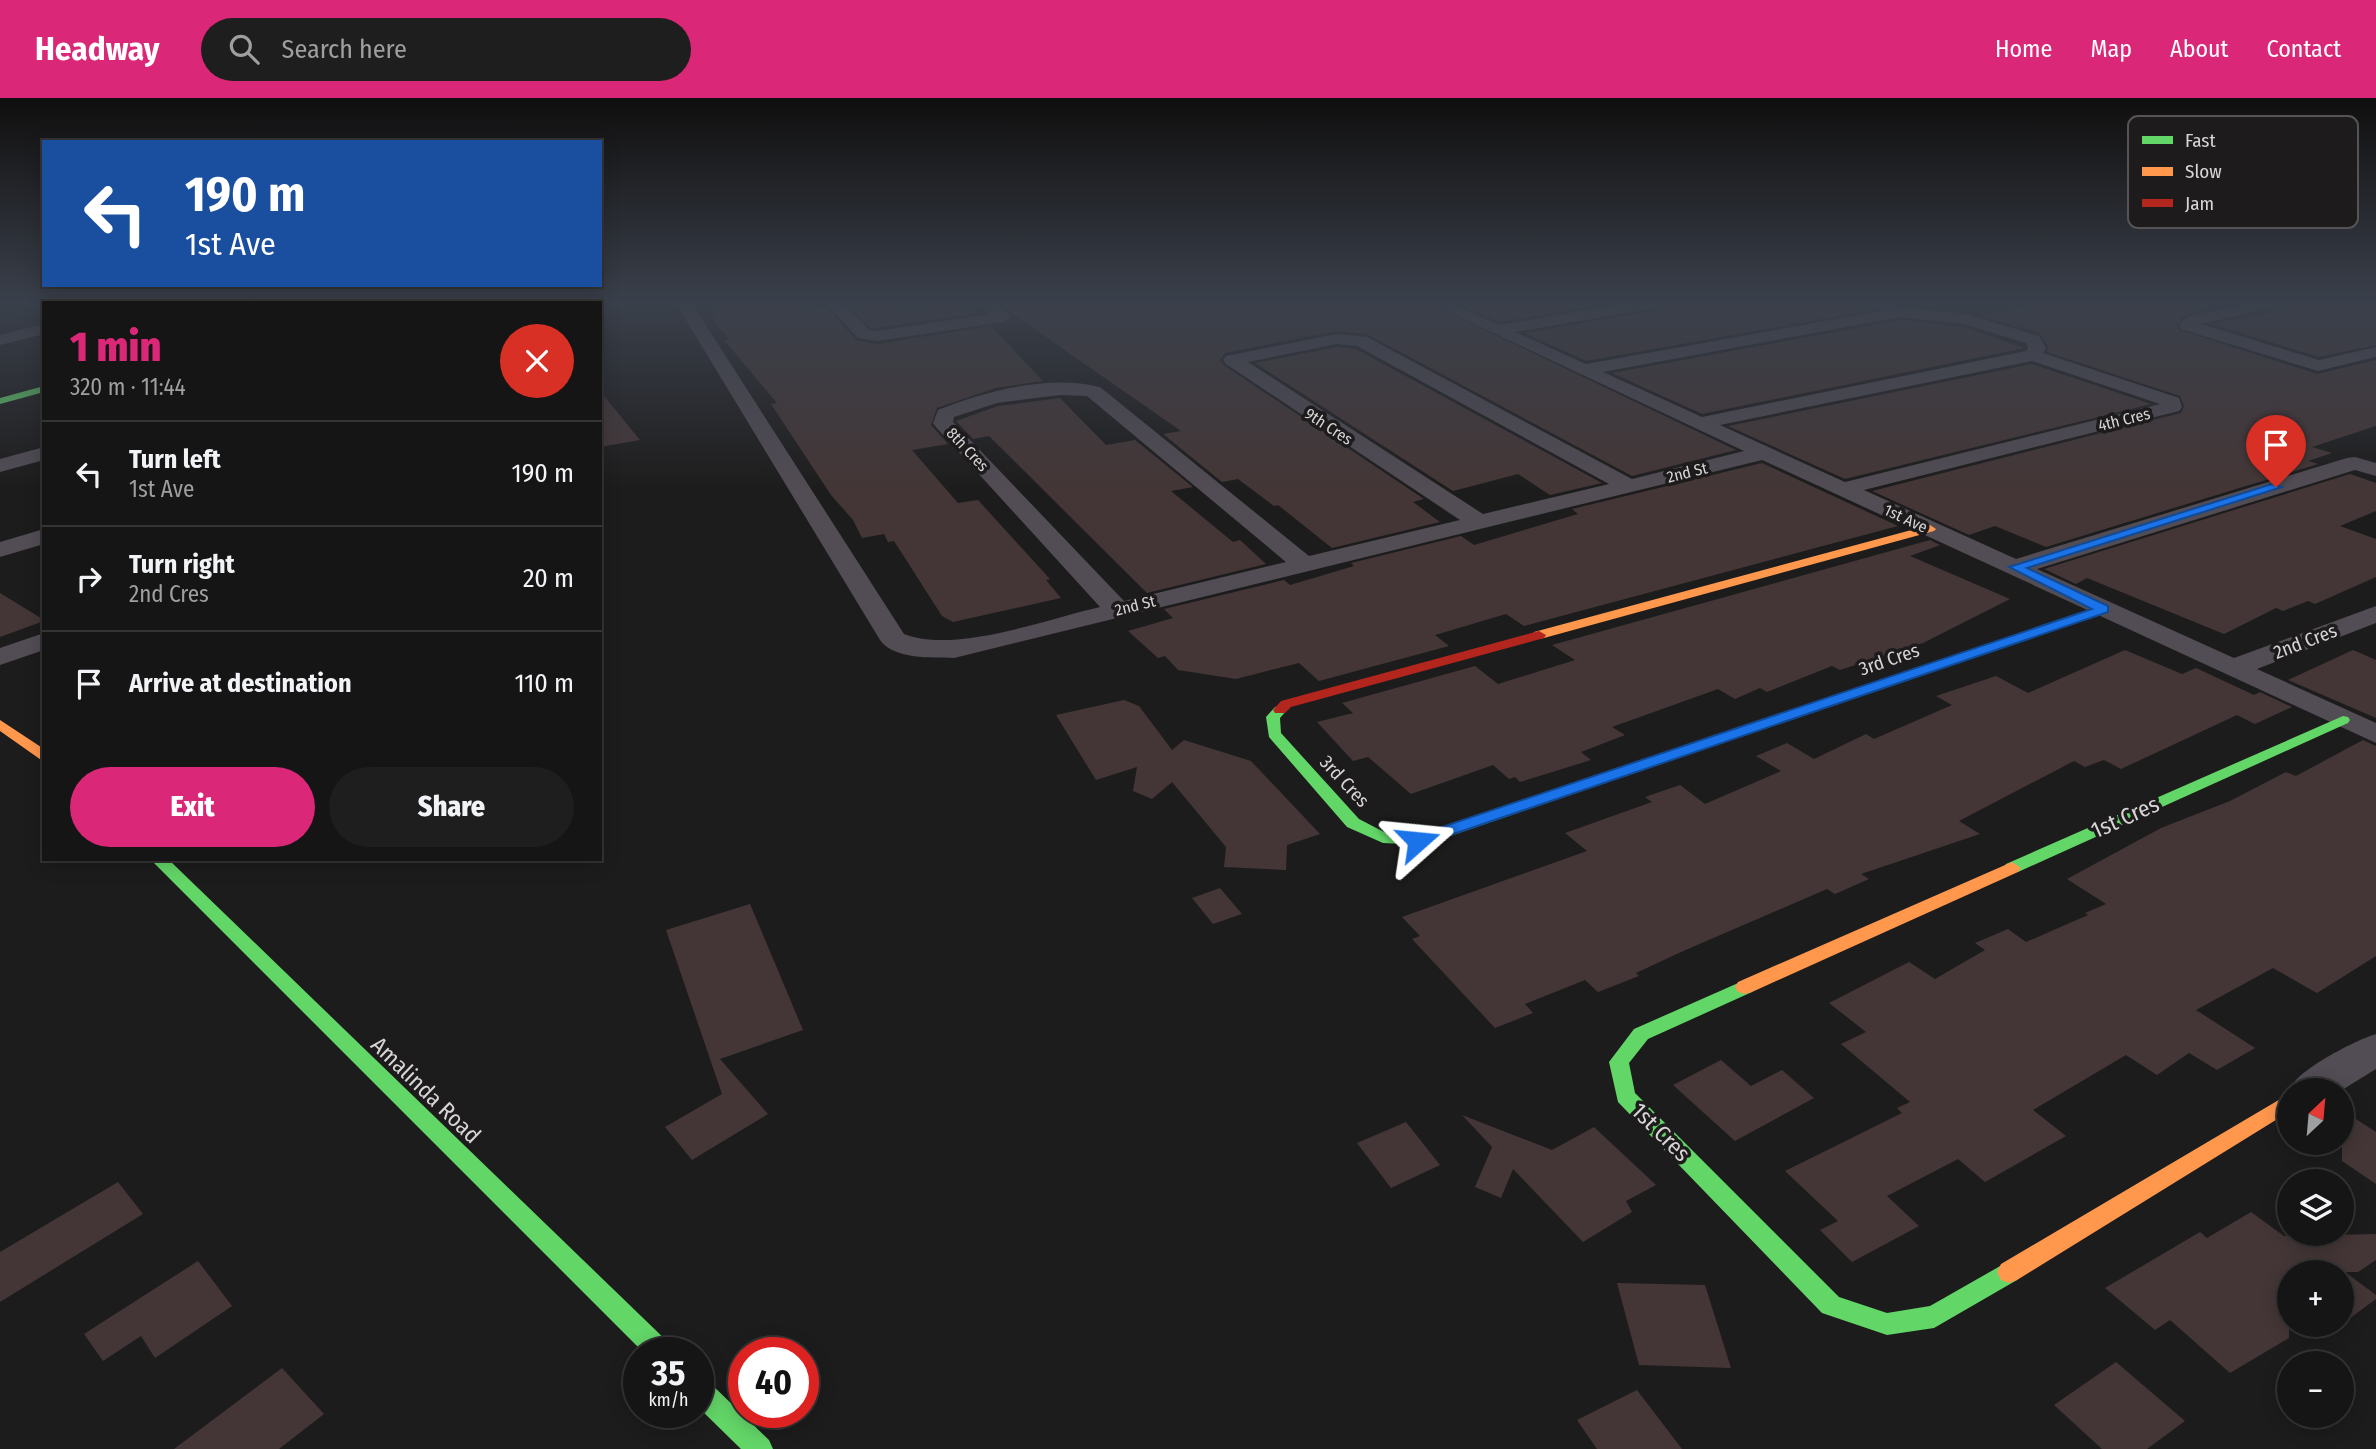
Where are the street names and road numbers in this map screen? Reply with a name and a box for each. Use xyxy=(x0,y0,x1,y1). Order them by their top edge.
street label: 9th Cres xyxy=(1301,404,1356,449)
street label: 4th Cres xyxy=(2096,404,2152,435)
street label: 8th Cres xyxy=(943,423,993,475)
street label: 2nd St xyxy=(1665,458,1710,487)
street label: 1st Ave xyxy=(1881,500,1930,537)
street label: 2nd St xyxy=(1113,591,1158,620)
street label: 2nd Cres xyxy=(2270,619,2340,664)
street label: 3rd Cres xyxy=(1856,638,1922,680)
street label: 3rd Cres xyxy=(1315,751,1374,812)
street label: 1st Cres xyxy=(2087,790,2164,844)
street label: Amalinda Road xyxy=(365,1031,487,1149)
street label: 1st Cres xyxy=(1626,1097,1696,1167)

